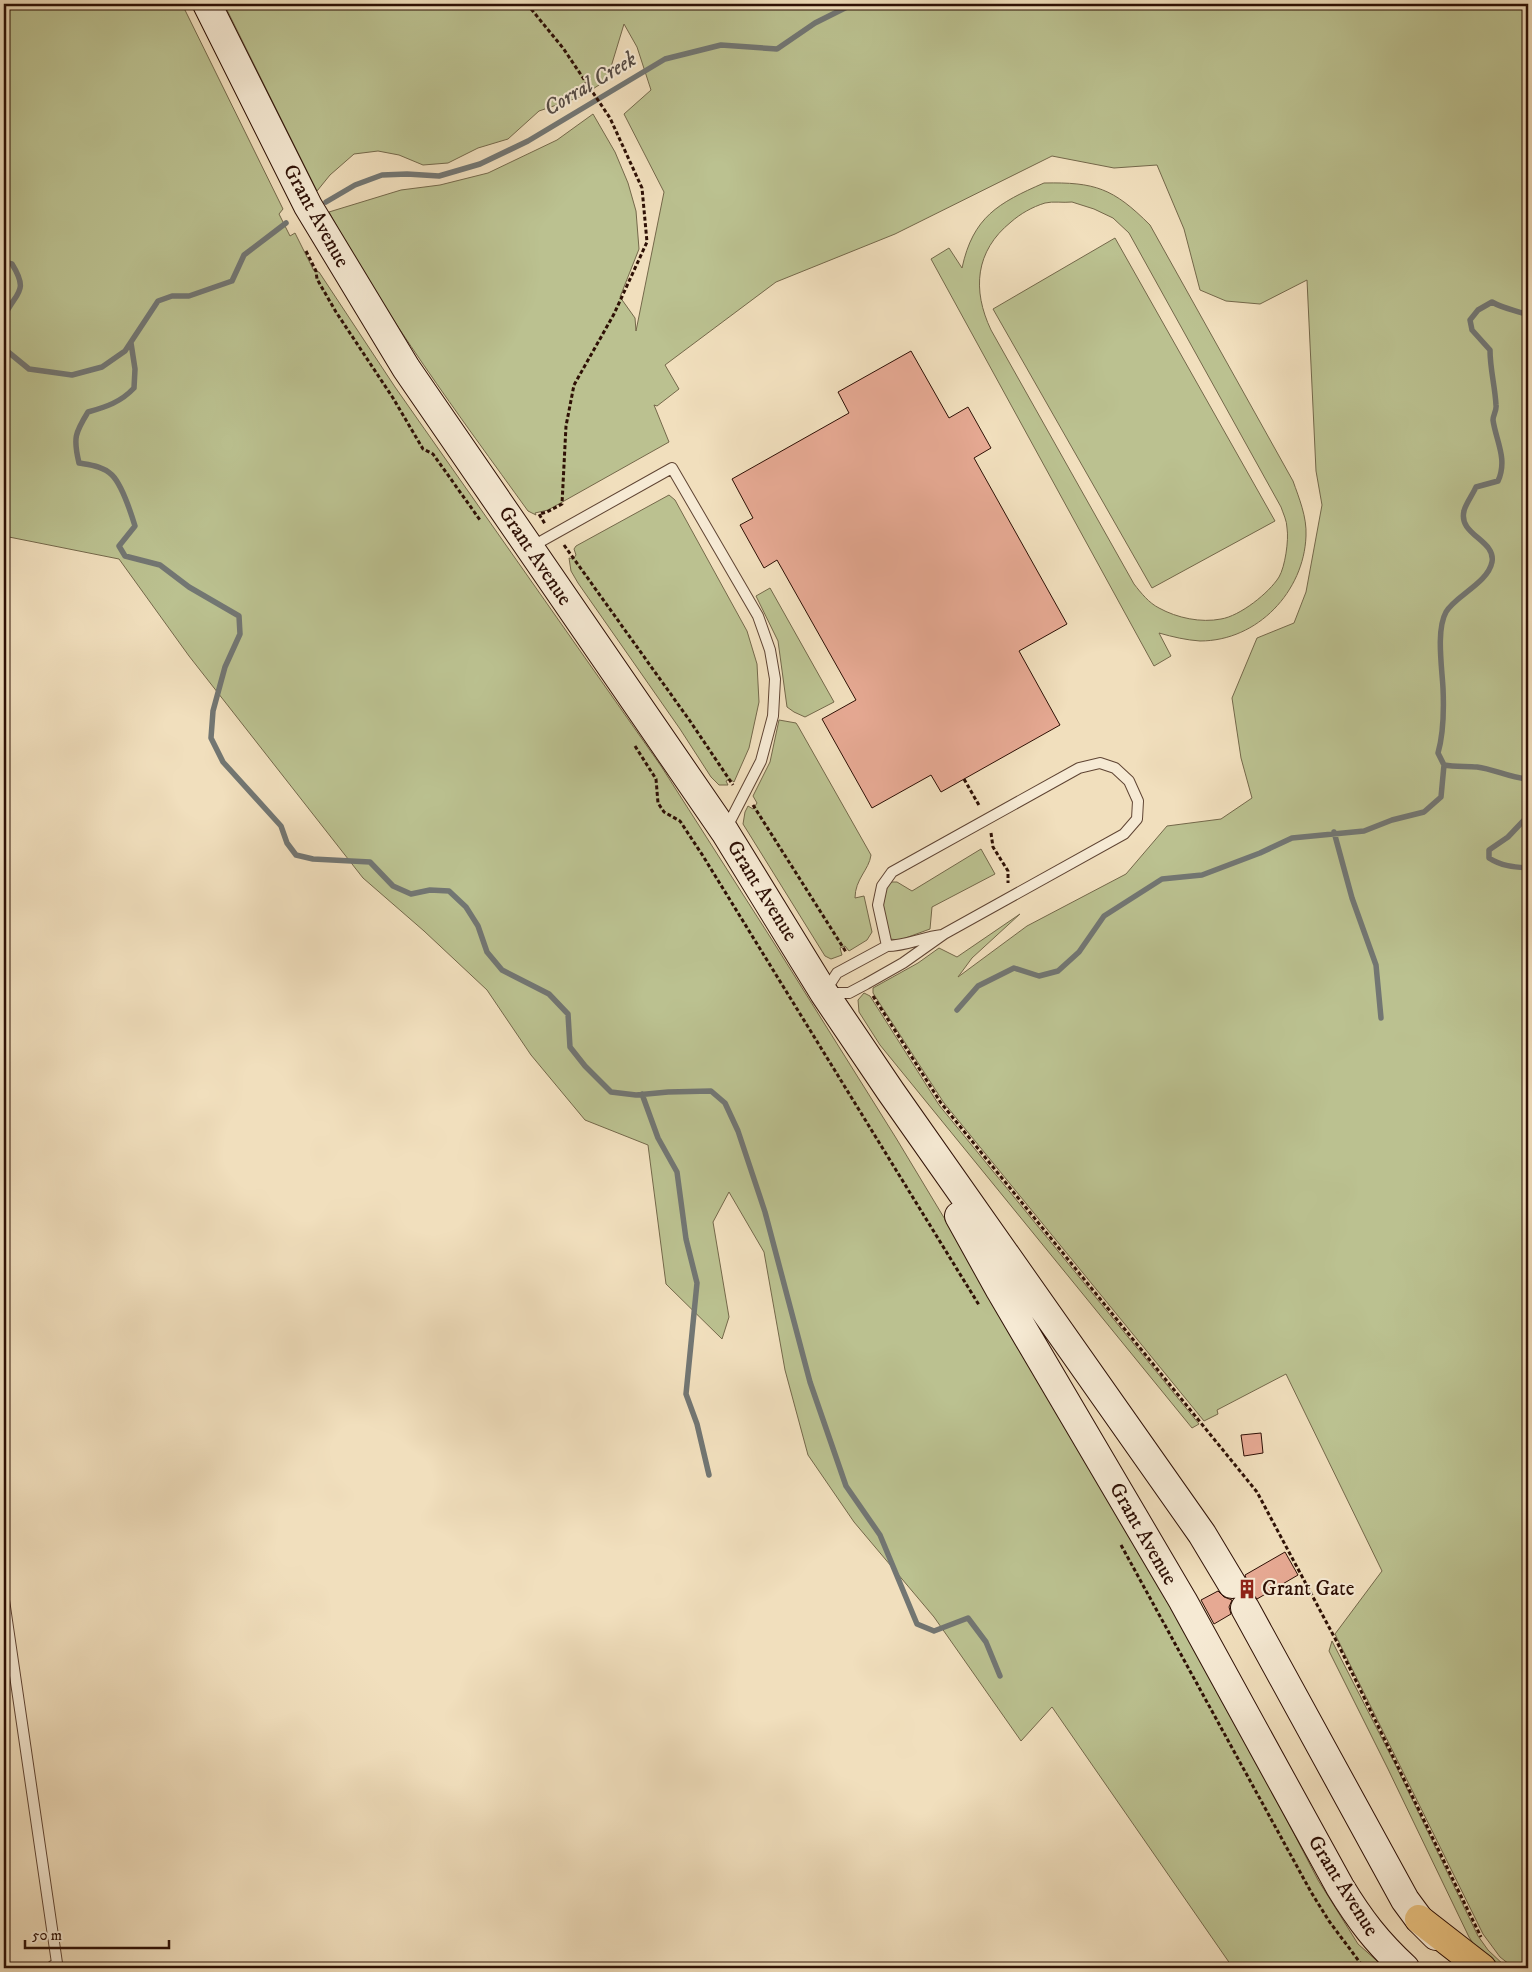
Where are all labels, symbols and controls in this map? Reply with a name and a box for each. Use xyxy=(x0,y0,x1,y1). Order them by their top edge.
water label: Corral Creek xyxy=(539,45,642,122)
street label: Grant Avenue xyxy=(277,160,355,272)
street label: Grant Avenue xyxy=(492,501,578,611)
street label: Grant Avenue xyxy=(721,836,803,947)
street label: Grant Avenue xyxy=(1103,1478,1183,1590)
place label: Grant Gate xyxy=(1262,1576,1355,1602)
building icon: Grant Gate xyxy=(1236,1578,1258,1600)
street label: Grant Avenue xyxy=(1302,1831,1384,1942)
scale bar xyxy=(25,1917,169,1949)
text: 50 m xyxy=(32,1926,62,1945)

